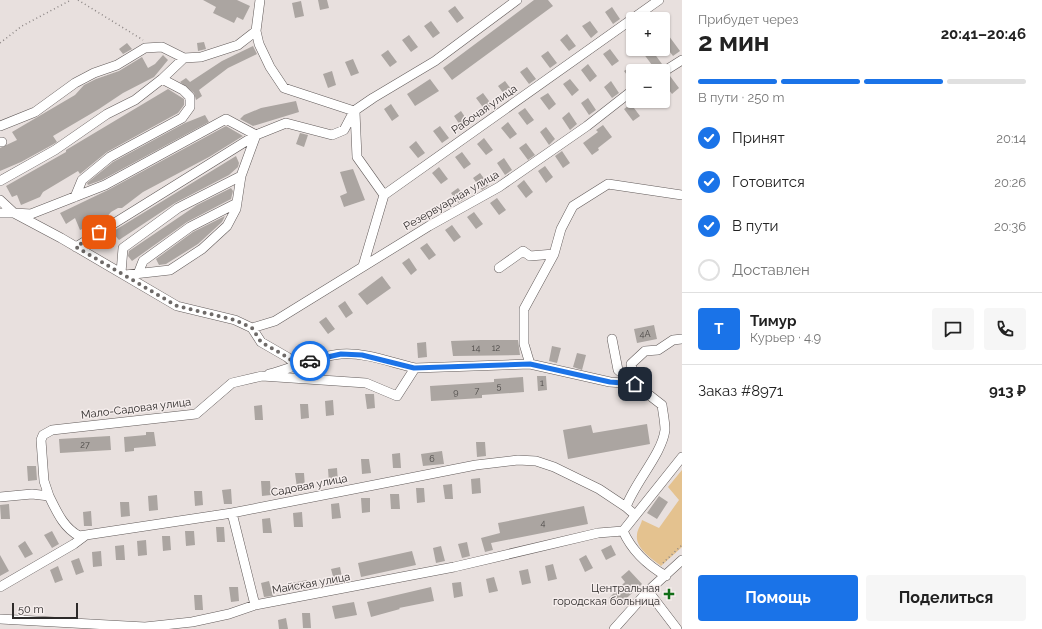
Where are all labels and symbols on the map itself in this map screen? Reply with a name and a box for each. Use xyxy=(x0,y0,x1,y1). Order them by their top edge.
street label: Рабочая улица xyxy=(449,82,520,137)
street label: Резервуарная улица xyxy=(401,168,501,233)
pin xyxy=(82,215,116,249)
house number: 4А xyxy=(640,329,651,339)
courier xyxy=(290,341,330,381)
house number: 14 xyxy=(472,343,480,353)
house number: 12 xyxy=(492,343,501,353)
pin xyxy=(618,367,652,401)
house number: 1 xyxy=(540,378,544,388)
house number: 5 xyxy=(497,381,502,391)
house number: 7 xyxy=(475,386,480,396)
house number: 9 xyxy=(453,387,459,397)
street label: Мало-Садовая улица xyxy=(80,395,192,422)
house number: 27 xyxy=(80,440,90,450)
house number: 6 xyxy=(429,454,435,464)
street label: Садовая улица xyxy=(270,472,348,499)
house number: 4 xyxy=(541,518,546,528)
street label: Майская улица xyxy=(271,570,351,597)
place label: Центральная городская больница xyxy=(553,582,660,608)
marker: Центральная городская больница xyxy=(663,588,675,600)
scale bar xyxy=(12,601,78,620)

